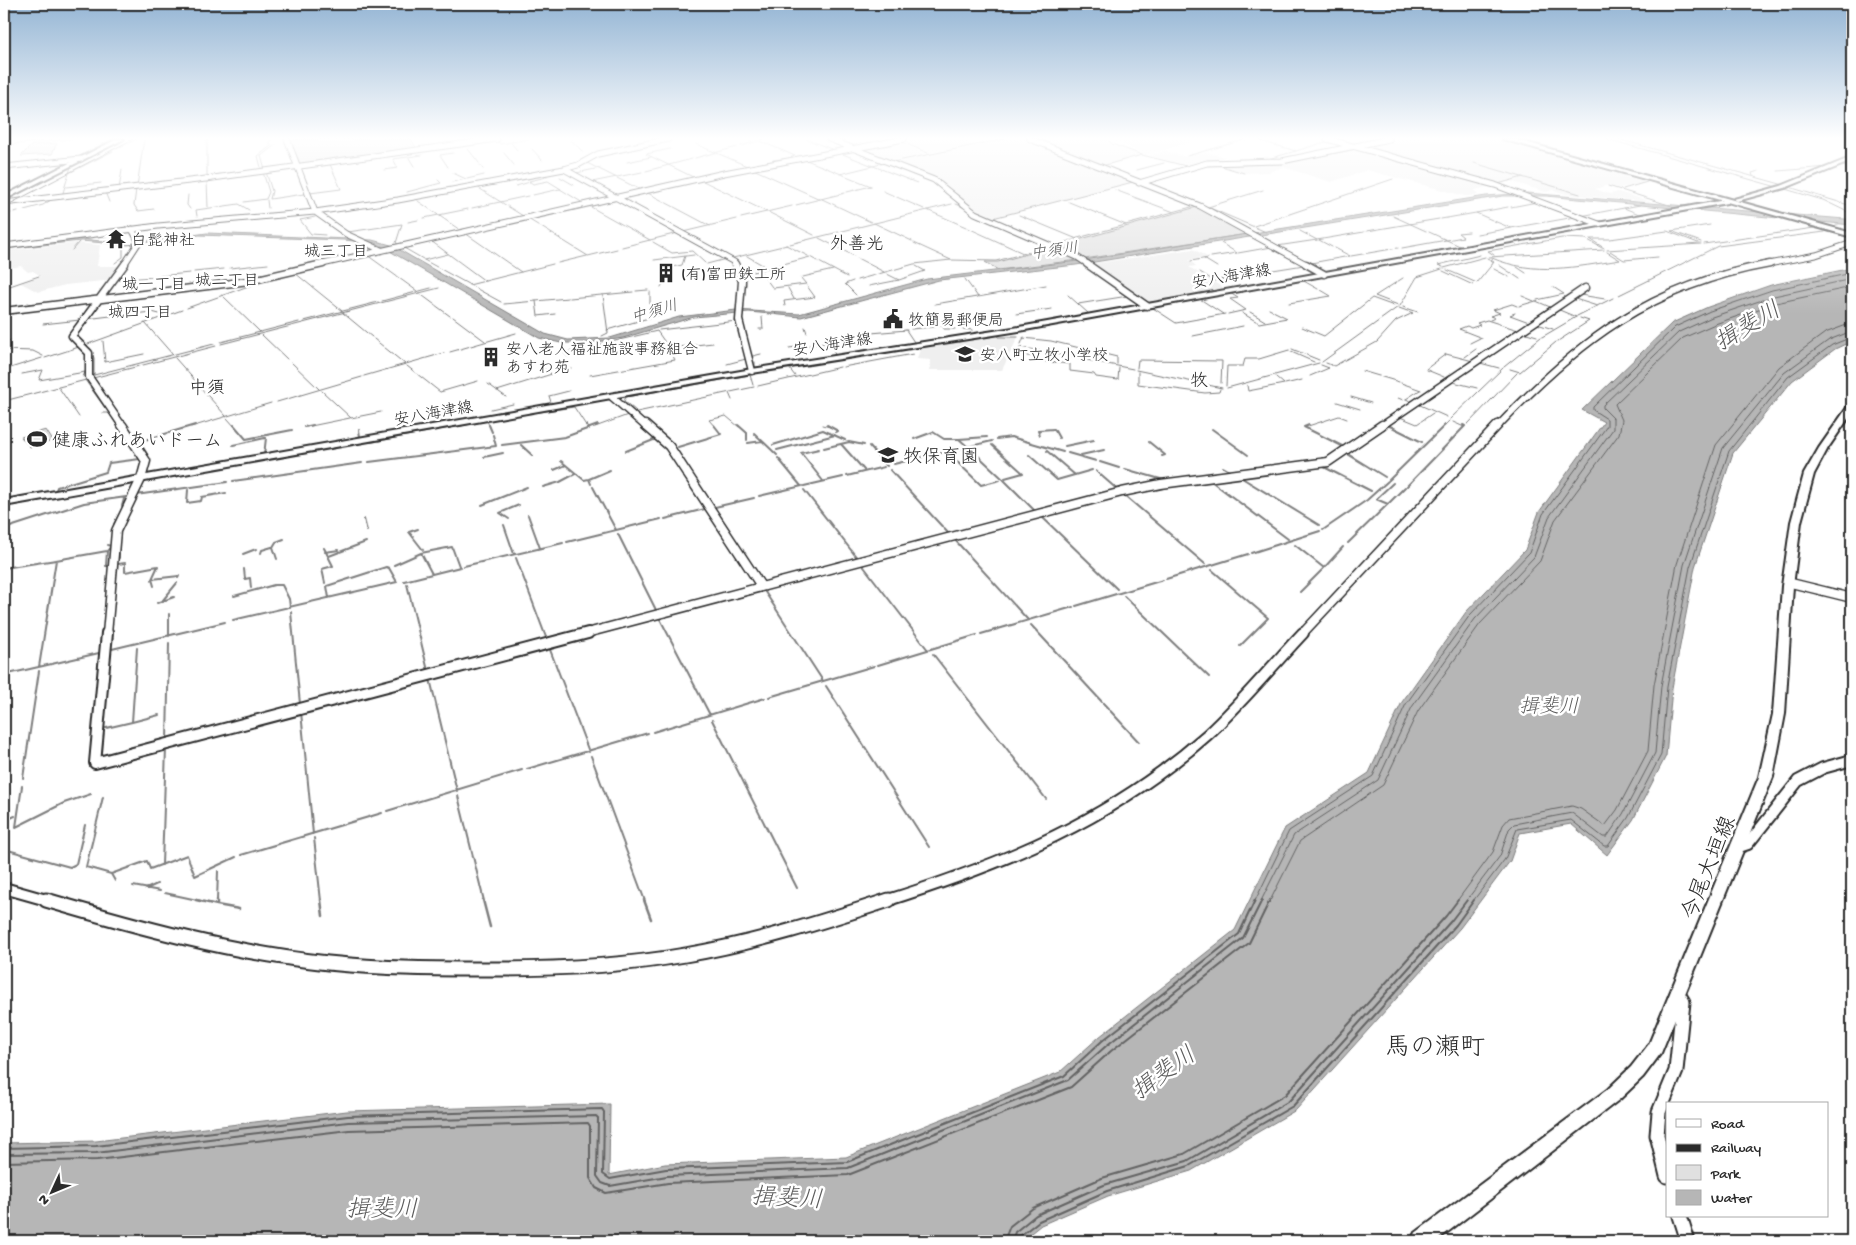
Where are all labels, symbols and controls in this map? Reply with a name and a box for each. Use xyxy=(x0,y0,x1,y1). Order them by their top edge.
temple icon: 白髭神社 xyxy=(105,228,127,250)
place label: 白髭神社 xyxy=(131,232,195,252)
district label: 外善光 xyxy=(830,234,884,256)
water label: 中須川 xyxy=(1029,238,1079,265)
district label: 城三丁目 xyxy=(304,243,368,263)
street label: 安八海津線 xyxy=(1190,260,1273,295)
building icon: (有)富田鉄工所 xyxy=(655,262,677,284)
place label: (有)富田鉄工所 xyxy=(681,265,786,286)
district label: 城二丁目 xyxy=(195,272,259,292)
district label: 城一丁目 xyxy=(122,276,186,296)
water label: 中須川 xyxy=(629,296,681,329)
water label: 揖斐川 xyxy=(1710,296,1787,359)
district label: 城四丁目 xyxy=(108,304,172,324)
public building icon: 牧簡易郵便局 xyxy=(882,308,904,330)
place label: 牧簡易郵便局 xyxy=(908,311,1004,332)
street label: 安八海津線 xyxy=(791,329,874,362)
place label: 安八老人福祉施設事務組合 あすわ苑 xyxy=(506,340,698,379)
school or university icon: 安八町立牧小学校 xyxy=(954,343,976,365)
building icon: 安八老人福祉施設事務組合 あすわ苑 xyxy=(480,346,502,368)
place label: 安八町立牧小学校 xyxy=(980,347,1108,367)
district label: 牧 xyxy=(1190,371,1208,393)
district label: 中須 xyxy=(189,378,225,400)
street label: 安八海津線 xyxy=(392,397,475,432)
sports icon: 健康ふれあいドーム xyxy=(26,428,48,450)
place label: 健康ふれあいドーム xyxy=(52,430,222,454)
school or university icon: 牧保育園 xyxy=(877,444,899,466)
place label: 牧保育園 xyxy=(903,446,979,470)
water label: 揖斐川 xyxy=(1519,695,1579,720)
street label: 今尾大垣線 xyxy=(1677,812,1743,924)
district label: 馬の瀬町 xyxy=(1385,1034,1485,1064)
water label: 揖斐川 xyxy=(1127,1041,1203,1108)
legend xyxy=(1666,1102,1828,1218)
text: Road xyxy=(1711,1116,1745,1134)
text: Railway xyxy=(1711,1140,1762,1158)
text: Park xyxy=(1710,1166,1741,1184)
north arrow xyxy=(28,1168,78,1218)
water label: 揖斐川 xyxy=(750,1183,824,1217)
text: N xyxy=(35,1190,54,1208)
text: Water xyxy=(1711,1190,1753,1208)
water label: 揖斐川 xyxy=(346,1196,418,1226)

